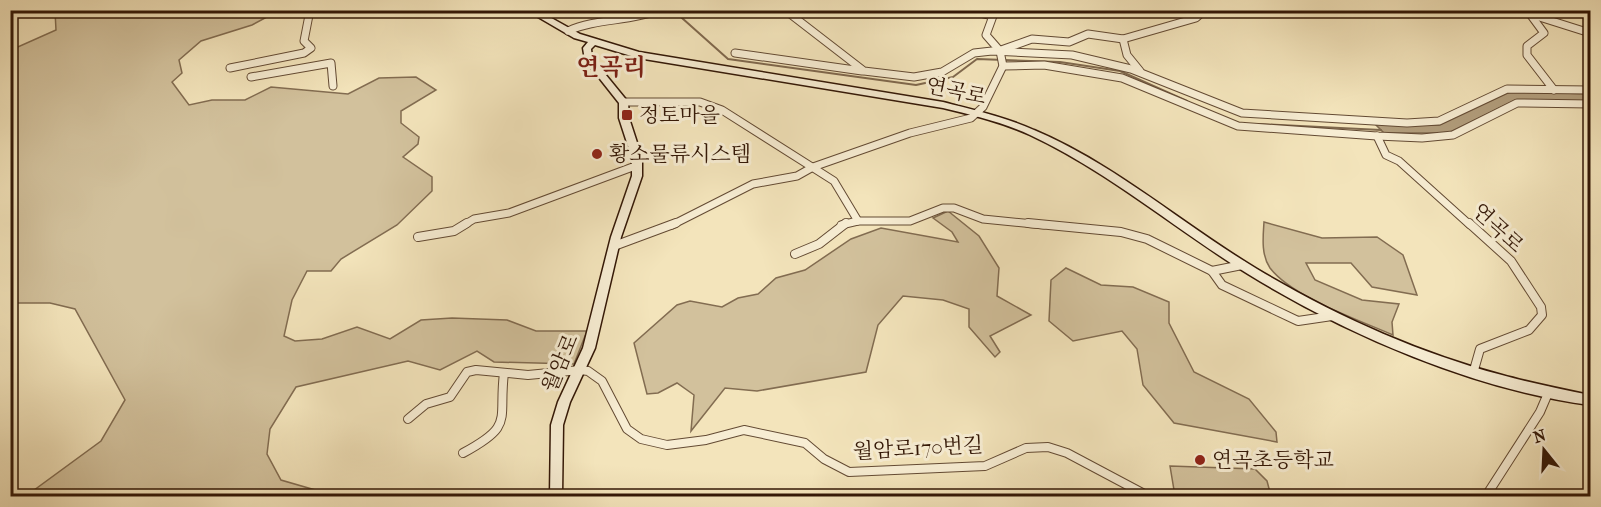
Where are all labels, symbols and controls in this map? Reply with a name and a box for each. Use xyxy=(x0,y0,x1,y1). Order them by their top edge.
district label: 연곡리 xyxy=(576,53,646,81)
street label: 연곡로 xyxy=(924,73,988,109)
place label: 정토마을 xyxy=(639,103,720,127)
marker: 정토마을 xyxy=(620,108,634,122)
place label: 황소물류시스템 xyxy=(609,142,751,166)
marker: 황소물류시스템 xyxy=(590,147,604,161)
street label: 연곡로 xyxy=(1468,198,1528,258)
street label: 월암로 xyxy=(537,330,583,396)
north arrow xyxy=(1514,420,1574,480)
text: N xyxy=(1531,425,1549,447)
street label: 월암로170번길 xyxy=(852,433,984,463)
place label: 연곡초등학교 xyxy=(1212,448,1334,472)
marker: 연곡초등학교 xyxy=(1193,453,1207,467)

